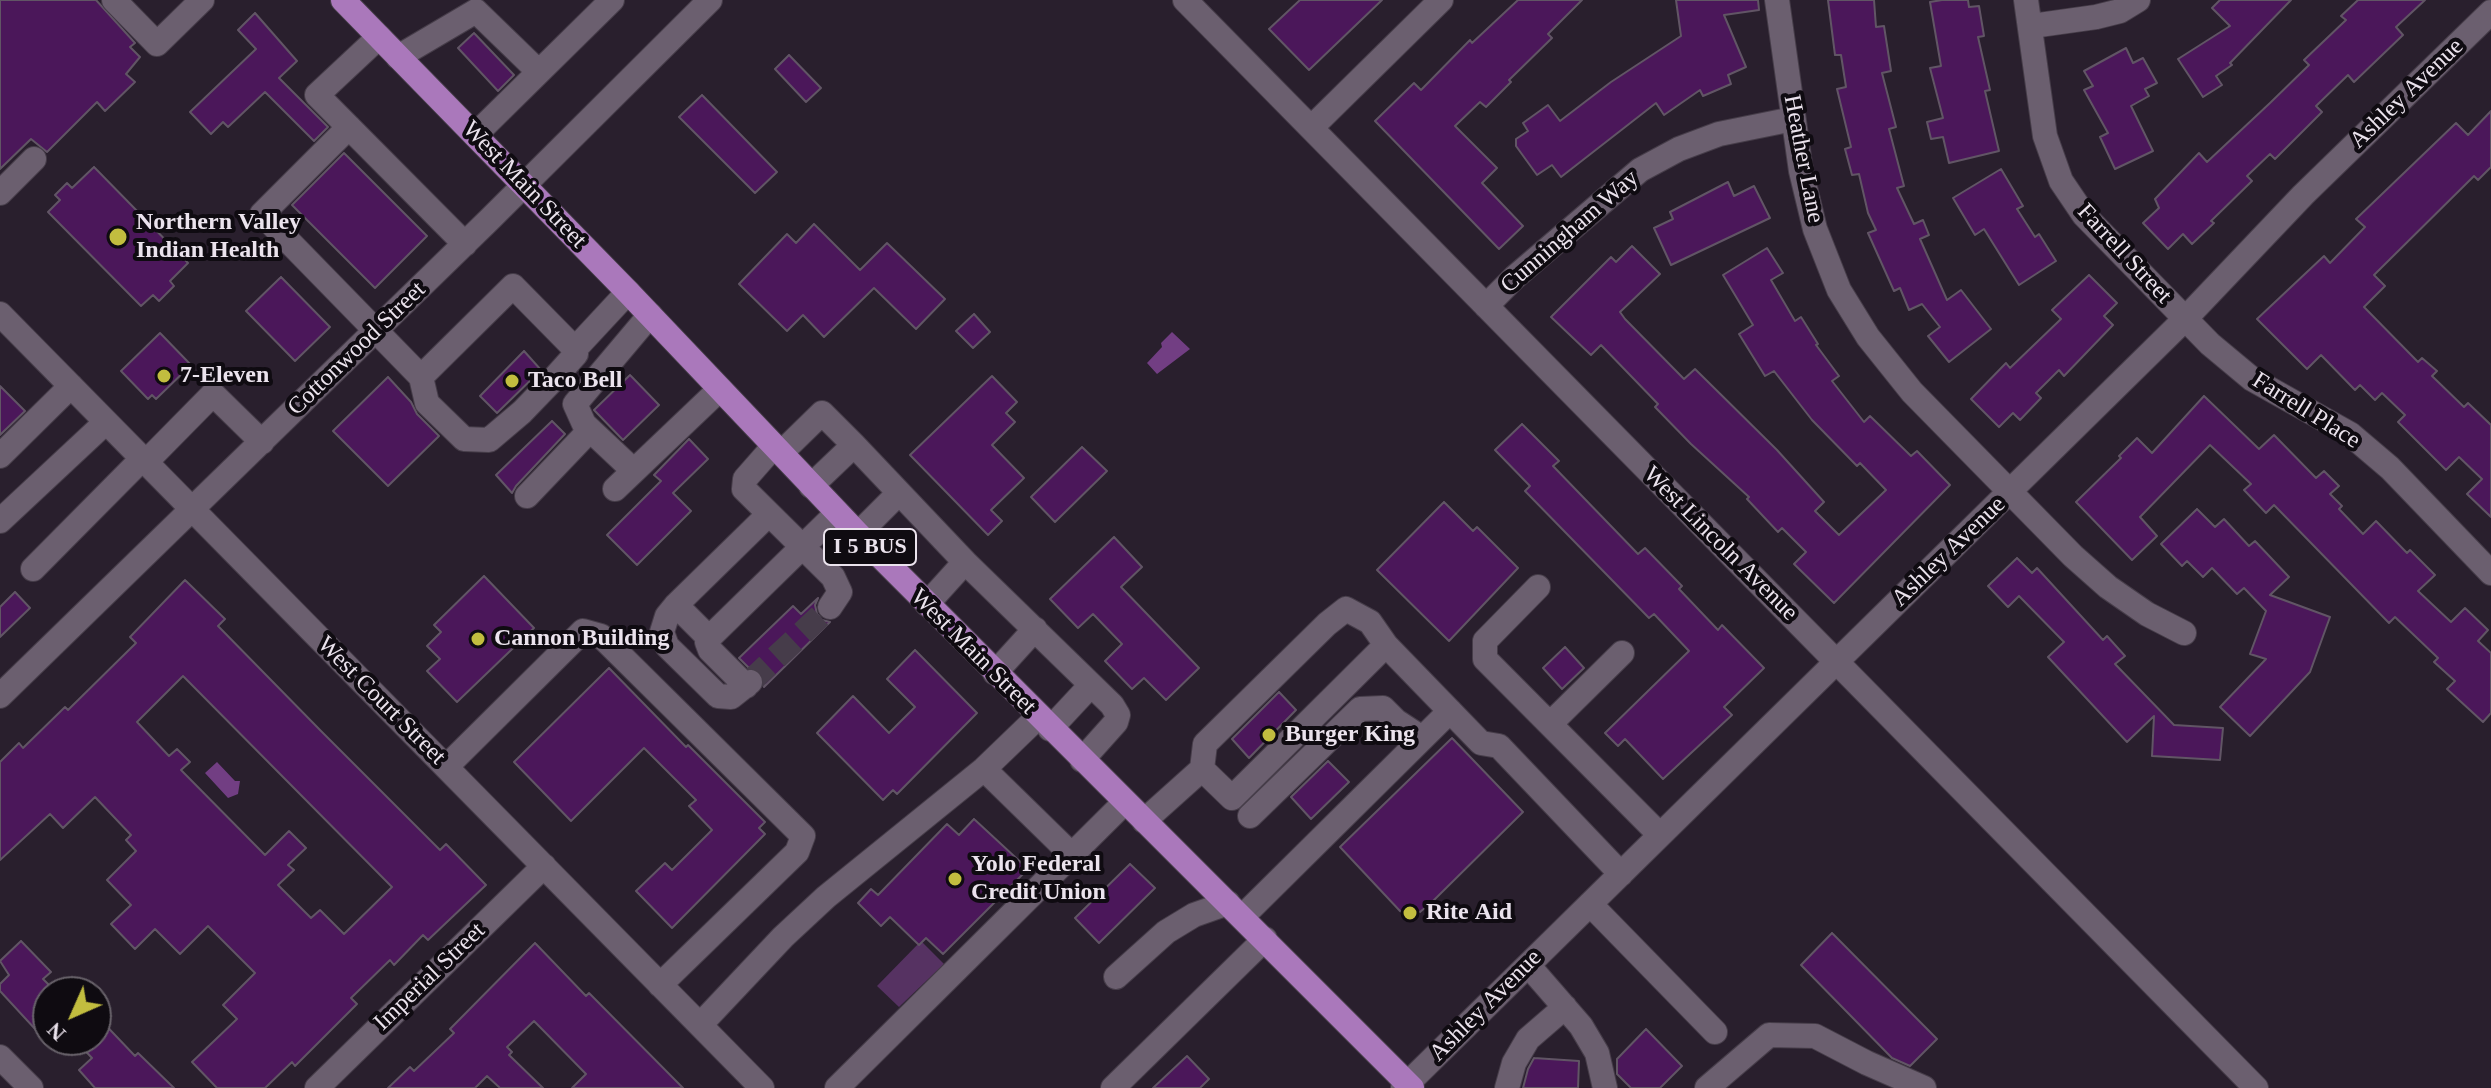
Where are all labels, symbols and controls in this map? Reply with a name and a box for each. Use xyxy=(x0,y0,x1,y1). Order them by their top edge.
street label: Ashley Avenue xyxy=(2344,33,2470,155)
street label: Heather Lane xyxy=(1776,92,1830,226)
street label: West Main Street xyxy=(456,115,592,255)
street label: Cunningham Way xyxy=(1495,164,1645,300)
street label: Farrell Street xyxy=(2071,198,2177,310)
place label: Northern Valley Indian Health xyxy=(136,209,301,265)
marker: Northern Valley Indian Health xyxy=(107,226,129,248)
street label: Cottonwood Street xyxy=(282,276,432,422)
place label: 7-Eleven xyxy=(180,362,269,390)
street label: Farrell Place xyxy=(2247,366,2365,456)
marker: 7-Eleven xyxy=(155,367,173,385)
place label: Taco Bell xyxy=(528,367,622,395)
marker: Taco Bell xyxy=(503,372,521,390)
street label: West Lincoln Avenue xyxy=(1637,461,1803,627)
street label: Ashley Avenue xyxy=(1886,491,2012,613)
road number: I 5 BUS xyxy=(824,529,916,565)
street label: West Main Street xyxy=(904,583,1042,721)
place label: Cannon Building xyxy=(494,625,669,653)
marker: Cannon Building xyxy=(469,630,487,648)
street label: West Court Street xyxy=(311,631,451,771)
place label: Burger King xyxy=(1285,721,1415,749)
marker: Burger King xyxy=(1260,726,1278,744)
place label: Yolo Federal Credit Union xyxy=(971,851,1106,907)
marker: Yolo Federal Credit Union xyxy=(946,870,964,888)
place label: Rite Aid xyxy=(1426,899,1512,927)
marker: Rite Aid xyxy=(1401,904,1419,922)
street label: Imperial Street xyxy=(368,917,492,1037)
street label: Ashley Avenue xyxy=(1424,944,1548,1068)
north arrow xyxy=(32,976,112,1056)
text: N xyxy=(42,1017,71,1046)

